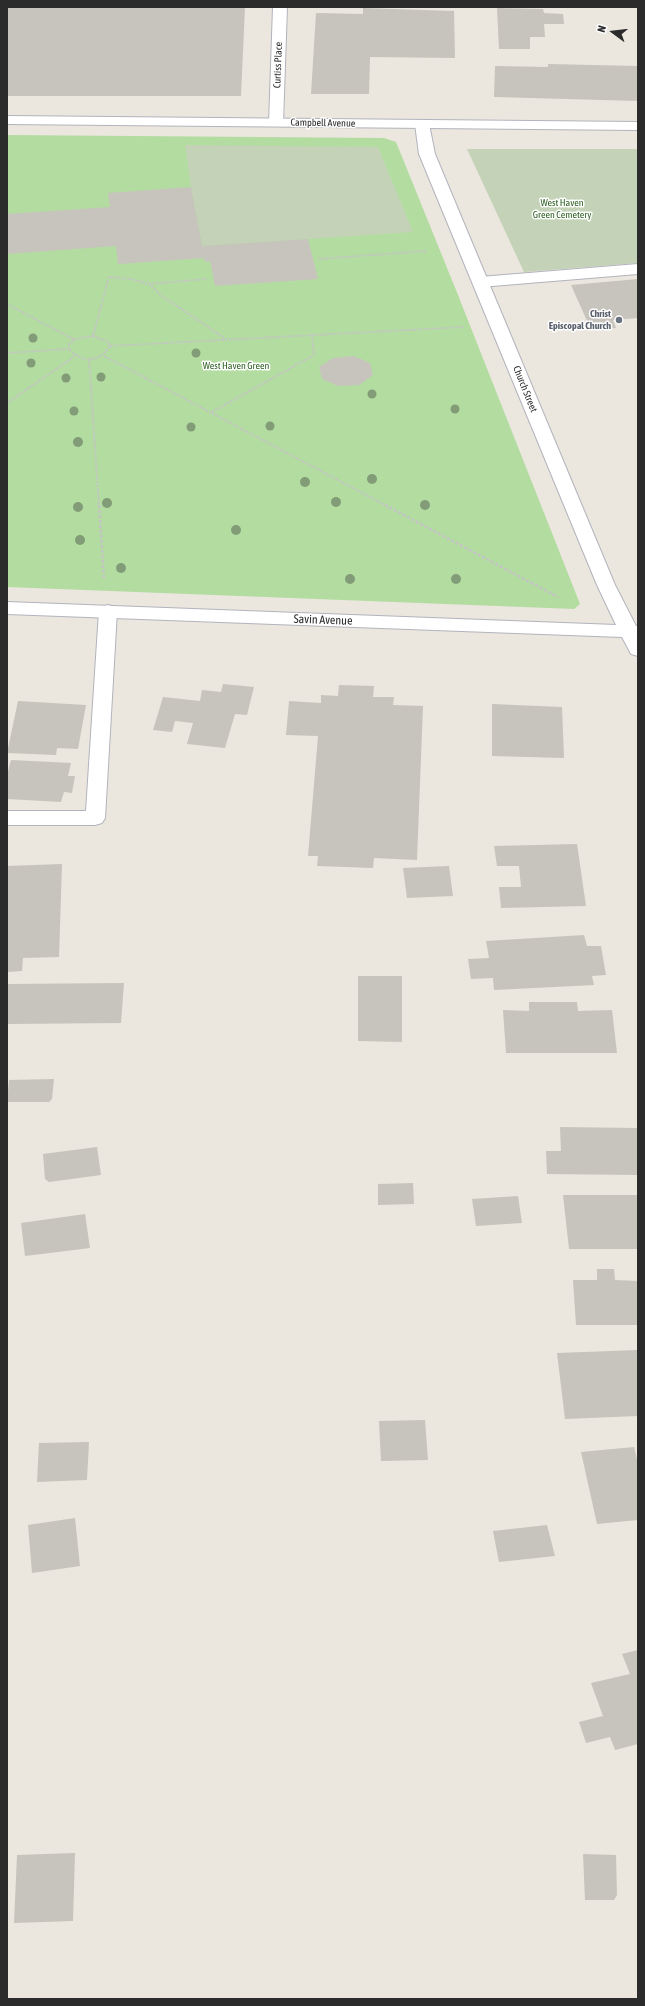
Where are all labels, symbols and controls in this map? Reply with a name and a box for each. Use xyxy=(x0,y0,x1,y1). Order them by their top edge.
north arrow xyxy=(593,12,633,52)
text: N xyxy=(595,24,608,34)
street label: Curtiss Place xyxy=(271,42,285,88)
street label: Campbell Avenue xyxy=(291,116,355,130)
park label: West Haven Green Cemetery xyxy=(533,197,591,220)
place label: Christ Episcopal Church xyxy=(549,308,611,332)
marker: Christ Episcopal Church xyxy=(614,315,624,325)
park label: West Haven Green xyxy=(203,360,269,372)
street label: Church Street xyxy=(510,364,540,414)
street label: Savin Avenue xyxy=(293,612,353,628)

